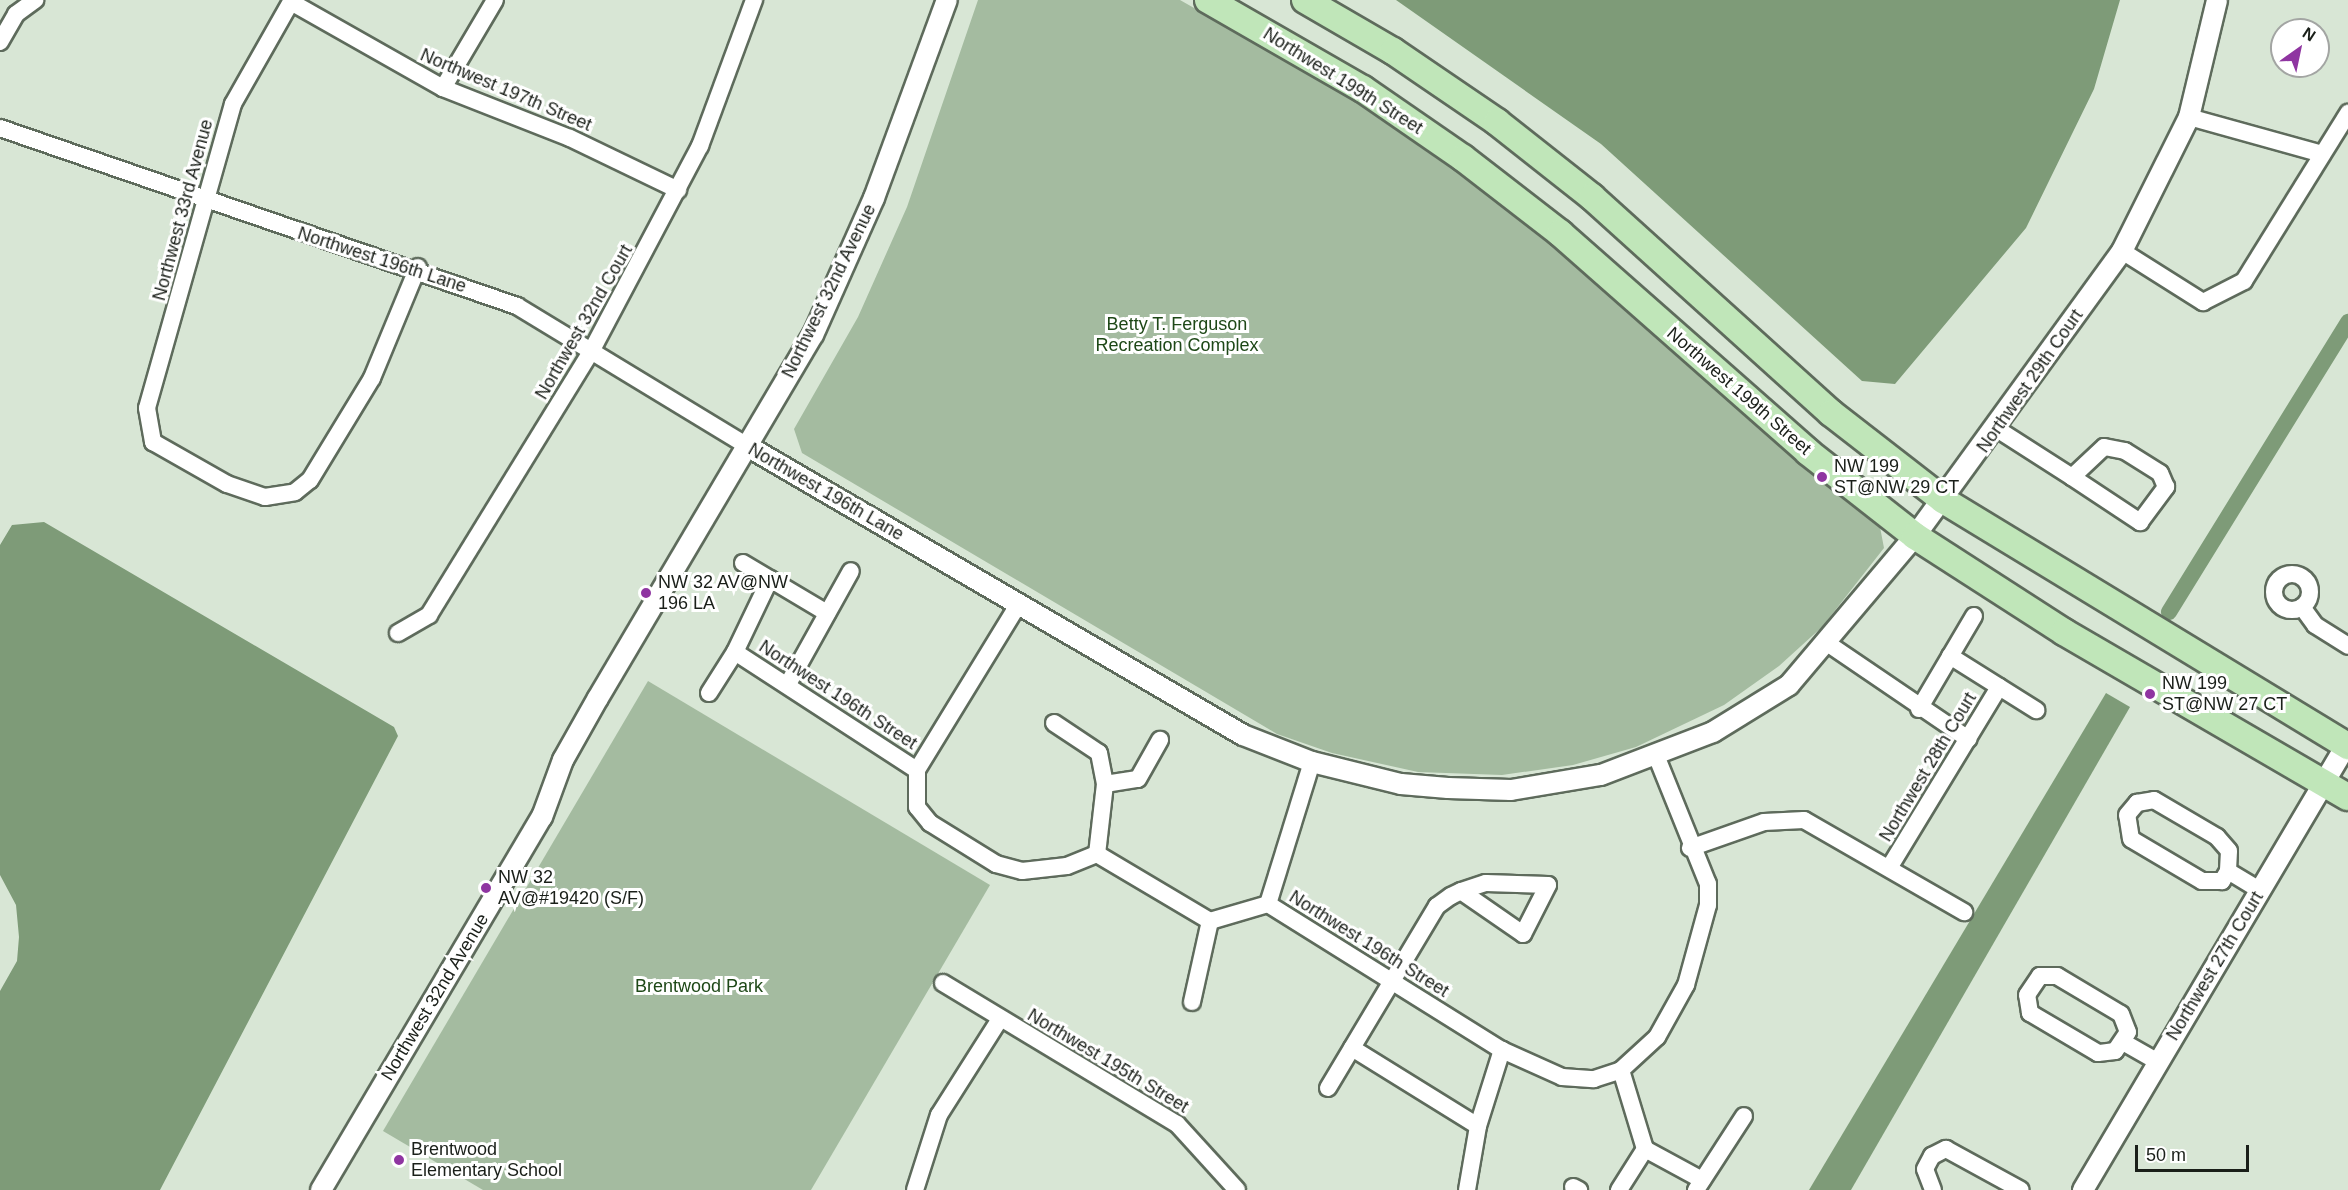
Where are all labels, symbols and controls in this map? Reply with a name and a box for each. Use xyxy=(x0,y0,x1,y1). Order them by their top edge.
north arrow xyxy=(2270,18,2330,78)
street label: Northwest 199th Street xyxy=(1259,23,1427,139)
text: N xyxy=(2300,24,2318,44)
street label: Northwest 197th Street xyxy=(417,44,595,136)
street label: Northwest 33rd Avenue xyxy=(148,117,218,303)
street label: Northwest 32nd Avenue xyxy=(777,200,881,382)
street label: Northwest 196th Lane xyxy=(295,223,469,297)
street label: Northwest 32nd Court xyxy=(531,241,637,403)
street label: Northwest 29th Court xyxy=(1972,305,2088,457)
park label: Betty T. Ferguson Recreation Complex xyxy=(1095,314,1259,356)
street label: Northwest 199th Street xyxy=(1662,322,1816,460)
street label: Northwest 196th Lane xyxy=(744,439,908,545)
place label: NW 199 ST@NW 29 CT xyxy=(1834,456,1959,498)
marker: NW 199 ST@NW 29 CT xyxy=(1815,470,1829,484)
place label: NW 32 AV@NW 196 LA xyxy=(658,572,789,614)
marker: NW 32 AV@NW 196 LA xyxy=(639,586,653,600)
street label: Northwest 196th Street xyxy=(755,636,921,754)
place label: NW 199 ST@NW 27 CT xyxy=(2162,673,2287,716)
marker: NW 199 ST@NW 27 CT xyxy=(2143,687,2157,701)
street label: Northwest 28th Court xyxy=(1875,689,1981,845)
place label: NW 32 AV@#19420 (S/F) xyxy=(498,867,644,910)
marker: NW 32 AV@#19420 (S/F) xyxy=(479,881,493,895)
street label: Northwest 196th Street xyxy=(1285,886,1453,1002)
street label: Northwest 27th Court xyxy=(2162,888,2268,1044)
street label: Northwest 32nd Avenue xyxy=(376,909,494,1085)
park label: Brentwood Park xyxy=(635,975,763,997)
street label: Northwest 195th Street xyxy=(1024,1004,1192,1118)
scale bar xyxy=(2138,1133,2252,1171)
place label: Brentwood Elementary School xyxy=(411,1139,562,1182)
text: 50 m xyxy=(2146,1145,2186,1165)
marker: Brentwood Elementary School xyxy=(392,1153,406,1167)

